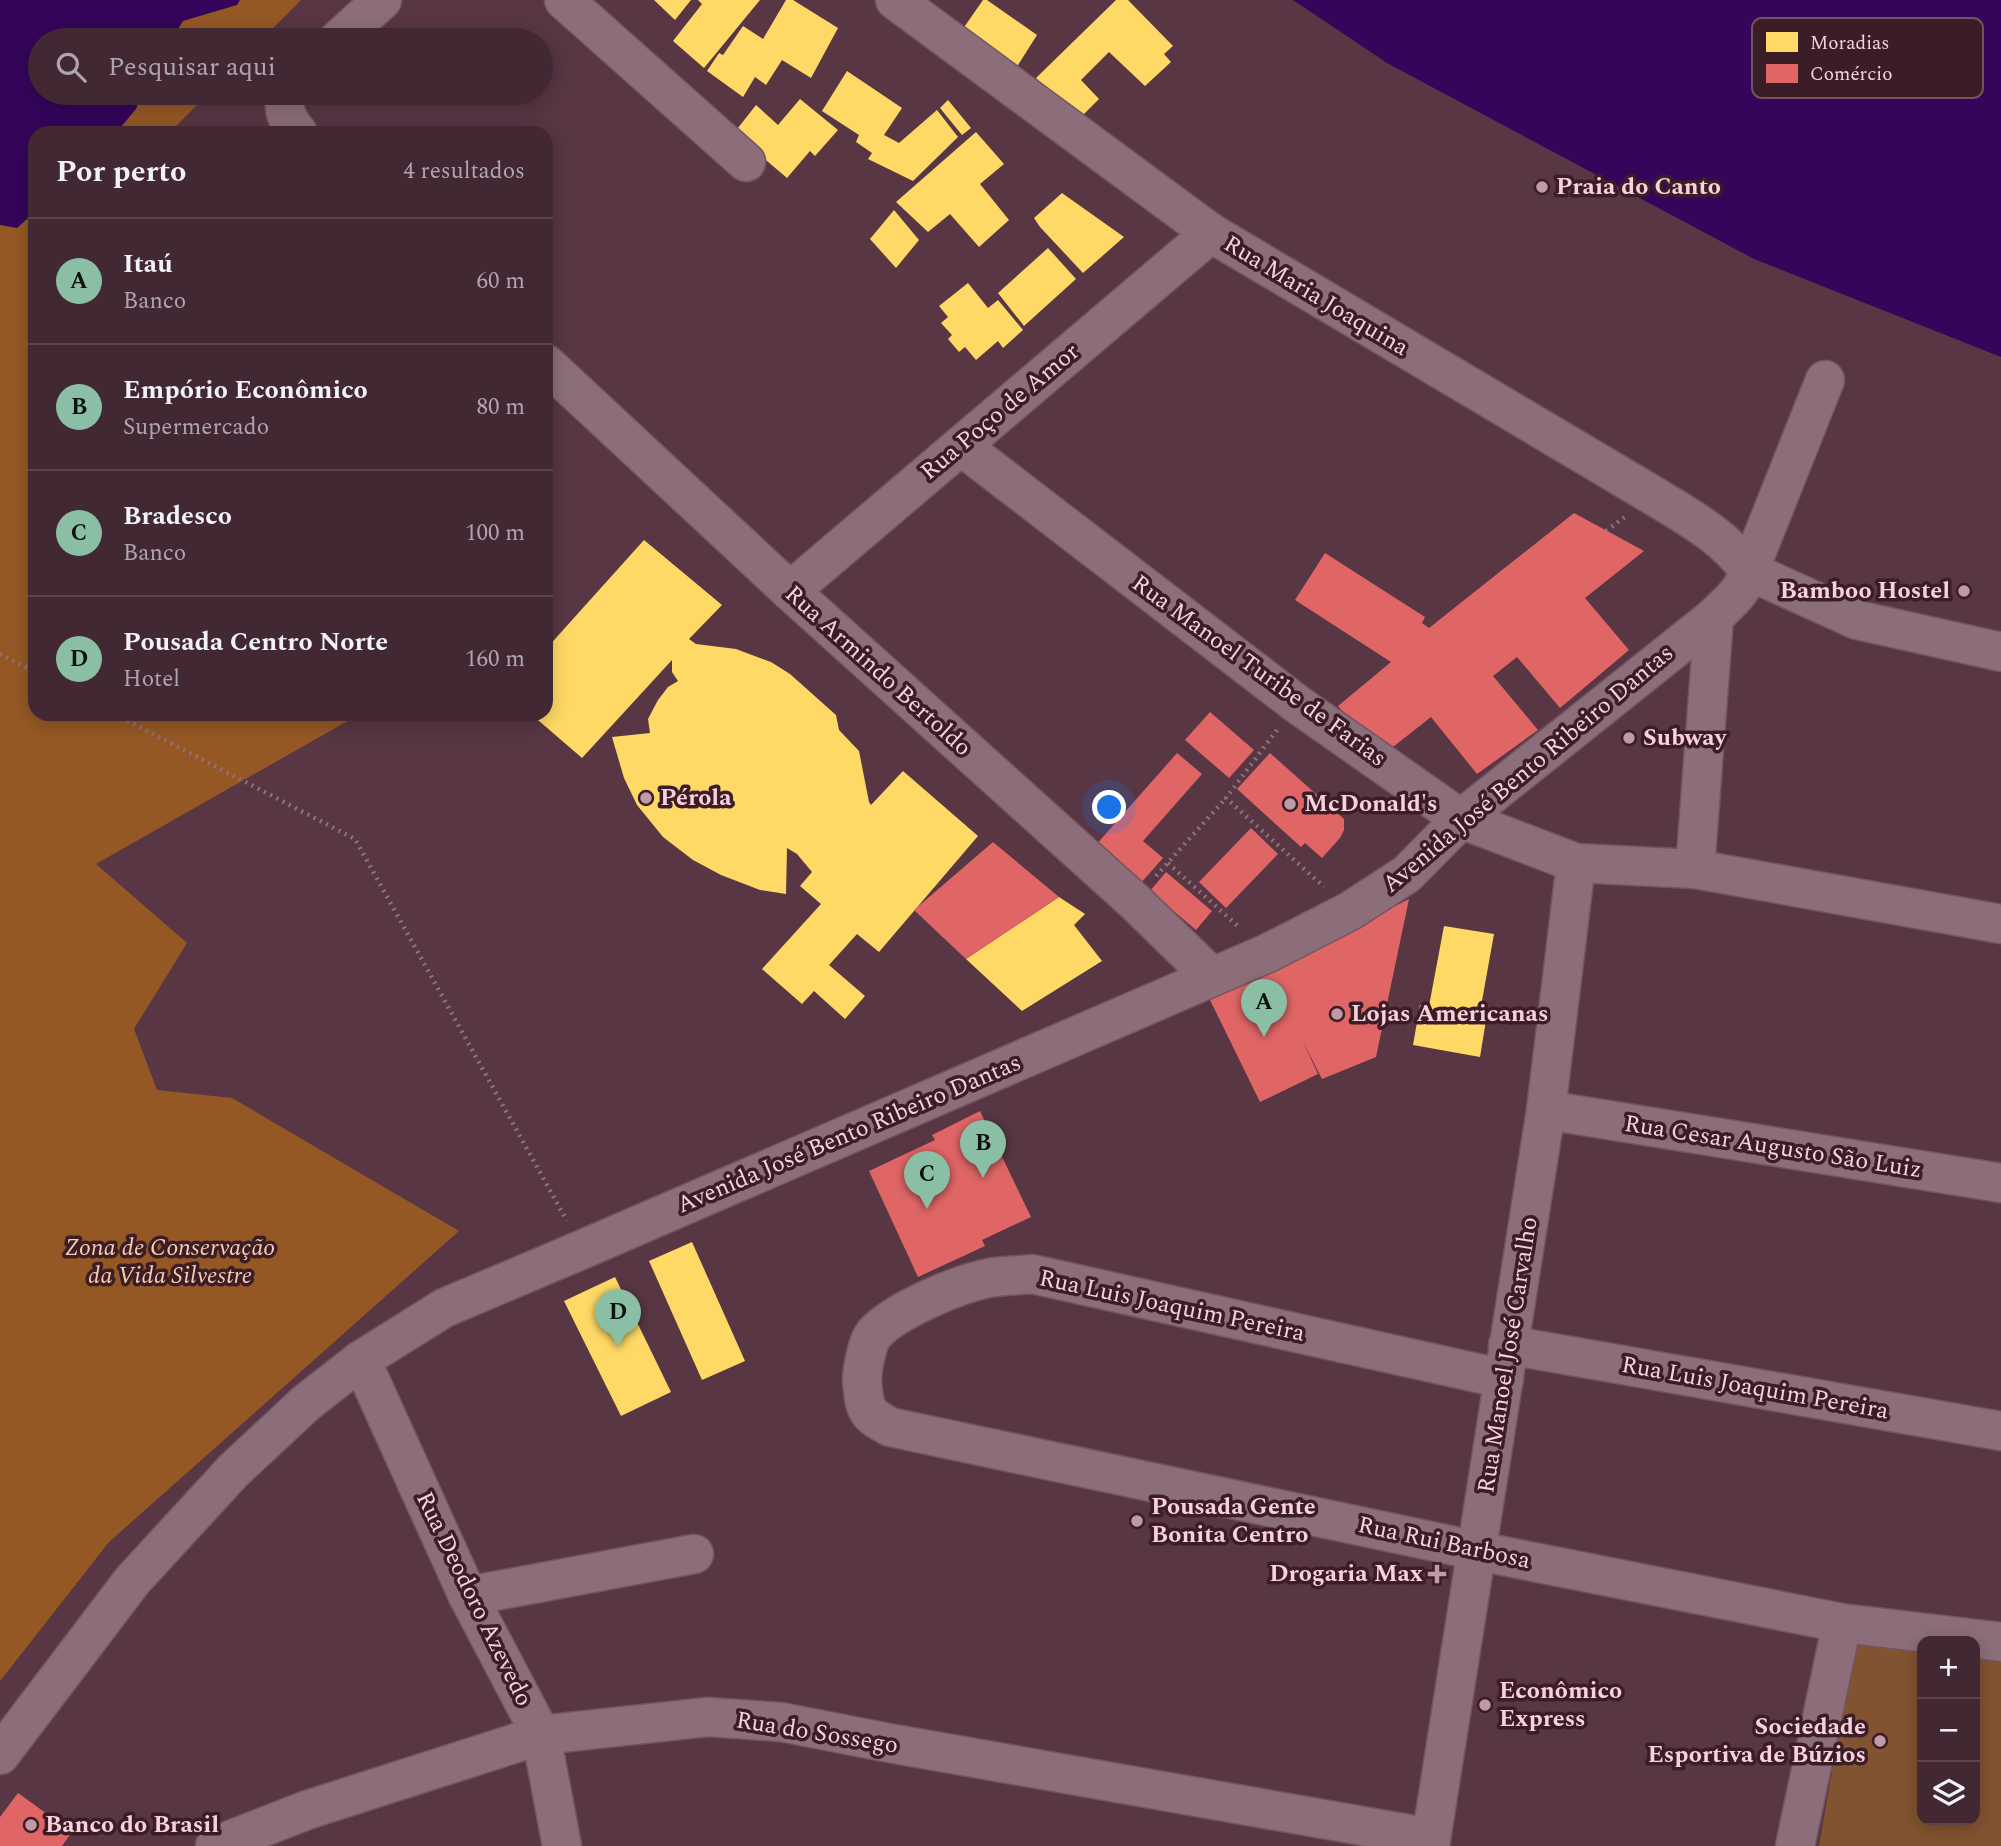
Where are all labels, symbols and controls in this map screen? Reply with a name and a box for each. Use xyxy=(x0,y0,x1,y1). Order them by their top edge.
legend xyxy=(1752,18,1983,98)
search box xyxy=(28,28,553,105)
text: Moradias xyxy=(1810,29,1890,58)
text: Pesquisar aqui xyxy=(108,47,276,87)
icon: search xyxy=(52,48,90,86)
text: Comércio xyxy=(1810,60,1892,89)
text: Por perto xyxy=(56,149,186,195)
text: 4 resultados xyxy=(403,154,525,189)
place label: Praia do Canto xyxy=(1556,169,1721,205)
marker: Praia do Canto xyxy=(1534,179,1550,195)
street label: Rua Maria Joaquina xyxy=(1217,226,1416,366)
text: Itaú xyxy=(123,244,173,284)
text: A xyxy=(70,264,88,299)
text: 60 m xyxy=(476,264,525,299)
text: Banco xyxy=(123,284,186,319)
street label: Rua Poço de Amor xyxy=(913,335,1087,489)
text: Empório Econômico xyxy=(123,370,368,410)
text: B xyxy=(71,390,87,425)
text: 80 m xyxy=(476,390,525,425)
text: Supermercado xyxy=(123,410,269,445)
text: Bradesco xyxy=(123,496,232,536)
text: C xyxy=(71,516,87,551)
text: 100 m xyxy=(465,516,525,551)
text: Banco xyxy=(123,536,186,571)
street label: Rua Manoel Turibe de Farias xyxy=(1124,566,1394,776)
place label: Bamboo Hostel xyxy=(1780,573,1950,609)
street label: Rua Armindo Bertoldo xyxy=(776,577,980,765)
marker: Bamboo Hostel xyxy=(1956,583,1972,599)
text: Pousada Centro Norte xyxy=(123,622,388,662)
street label: Avenida José Bento Ribeiro Dantas xyxy=(1374,636,1682,902)
text: D xyxy=(70,642,88,677)
text: 160 m xyxy=(465,642,525,677)
text: Hotel xyxy=(123,662,180,697)
place label: Subway xyxy=(1643,720,1728,756)
marker: Subway xyxy=(1621,730,1637,746)
place label: Pérola xyxy=(660,780,732,816)
place label: McDonald's xyxy=(1304,786,1437,822)
marker: Pérola xyxy=(638,790,654,806)
your location xyxy=(1092,790,1126,824)
marker: McDonald's xyxy=(1282,796,1298,812)
pin: A xyxy=(1241,979,1287,1037)
place label: Lojas Americanas xyxy=(1351,996,1548,1032)
marker: Lojas Americanas xyxy=(1329,1006,1345,1022)
street label: Avenida José Bento Ribeiro Dantas xyxy=(673,1048,1025,1220)
street label: Rua Cesar Augusto São Luiz xyxy=(1622,1106,1924,1188)
pin: B xyxy=(960,1120,1006,1178)
pin: C xyxy=(904,1151,950,1209)
street label: Rua Manoel José Carvalho xyxy=(1468,1214,1548,1496)
park label: Zona de Conservação da Vida Silvestre xyxy=(65,1230,275,1294)
street label: Rua Luis Joaquim Pereira xyxy=(1036,1260,1308,1352)
pin: D xyxy=(595,1289,641,1347)
street label: Rua Luis Joaquim Pereira xyxy=(1618,1347,1892,1429)
street label: Rua Deodoro Azevedo xyxy=(406,1485,542,1713)
place label: Pousada Gente Bonita Centro xyxy=(1151,1489,1316,1553)
street label: Rua Rui Barbosa xyxy=(1354,1507,1534,1579)
marker: Pousada Gente Bonita Centro xyxy=(1129,1513,1145,1529)
place label: Drogaria Max xyxy=(1269,1556,1423,1592)
marker: Drogaria Max xyxy=(1429,1566,1445,1582)
map controls xyxy=(1917,1636,1980,1825)
button: + xyxy=(1917,1636,1980,1699)
place label: Econômico Express xyxy=(1499,1673,1622,1737)
marker: Econômico Express xyxy=(1477,1697,1493,1713)
button: − xyxy=(1917,1699,1980,1762)
street label: Rua do Sossego xyxy=(733,1702,901,1764)
place label: Sociedade Esportiva de Búzios xyxy=(1648,1709,1866,1773)
marker: Sociedade Esportiva de Búzios xyxy=(1872,1733,1888,1749)
button: layers xyxy=(1917,1762,1980,1825)
place label: Banco do Brasil xyxy=(45,1807,219,1843)
marker: Banco do Brasil xyxy=(23,1817,39,1833)

